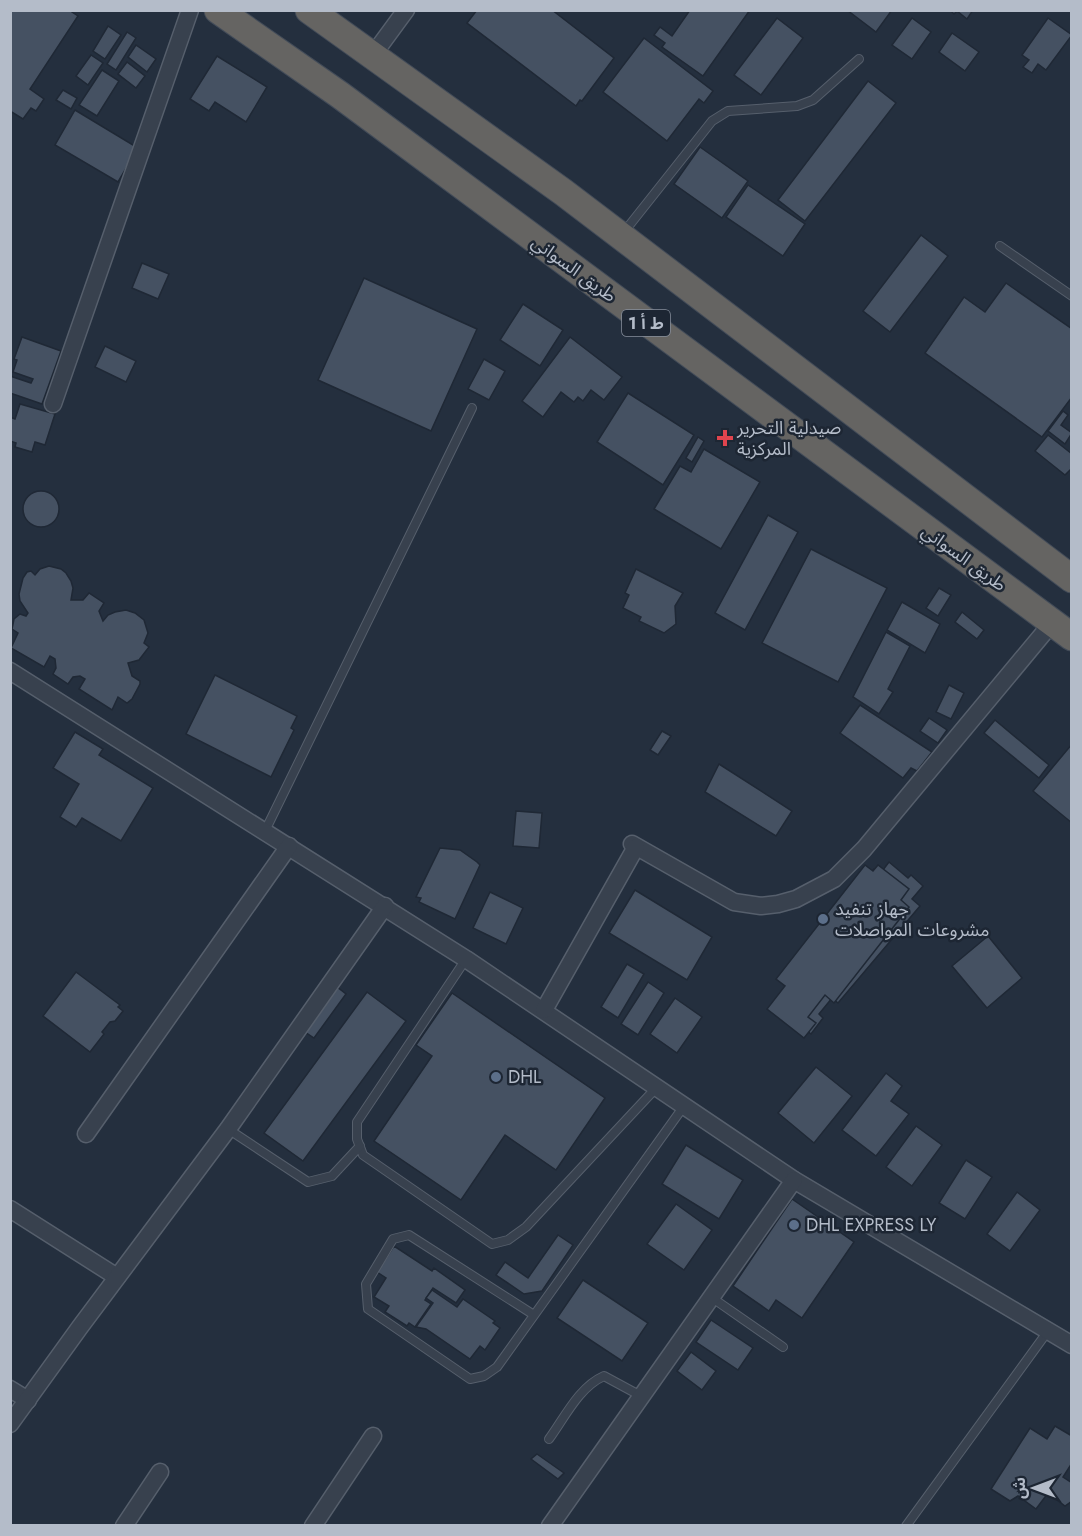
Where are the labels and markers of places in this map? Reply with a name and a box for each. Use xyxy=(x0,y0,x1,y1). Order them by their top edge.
place label: صيدلية التحرير المركزية xyxy=(736,415,841,462)
marker: صيدلية التحرير المركزية xyxy=(718,431,732,445)
place label: جهاز تنفيد مشروعات المواصلات xyxy=(835,896,990,943)
marker: جهاز تنفيد مشروعات المواصلات xyxy=(816,912,830,926)
place label: DHL xyxy=(508,1064,541,1090)
marker: DHL xyxy=(489,1070,503,1084)
place label: DHL EXPRESS LY xyxy=(806,1212,937,1238)
marker: DHL EXPRESS LY xyxy=(787,1218,801,1232)

